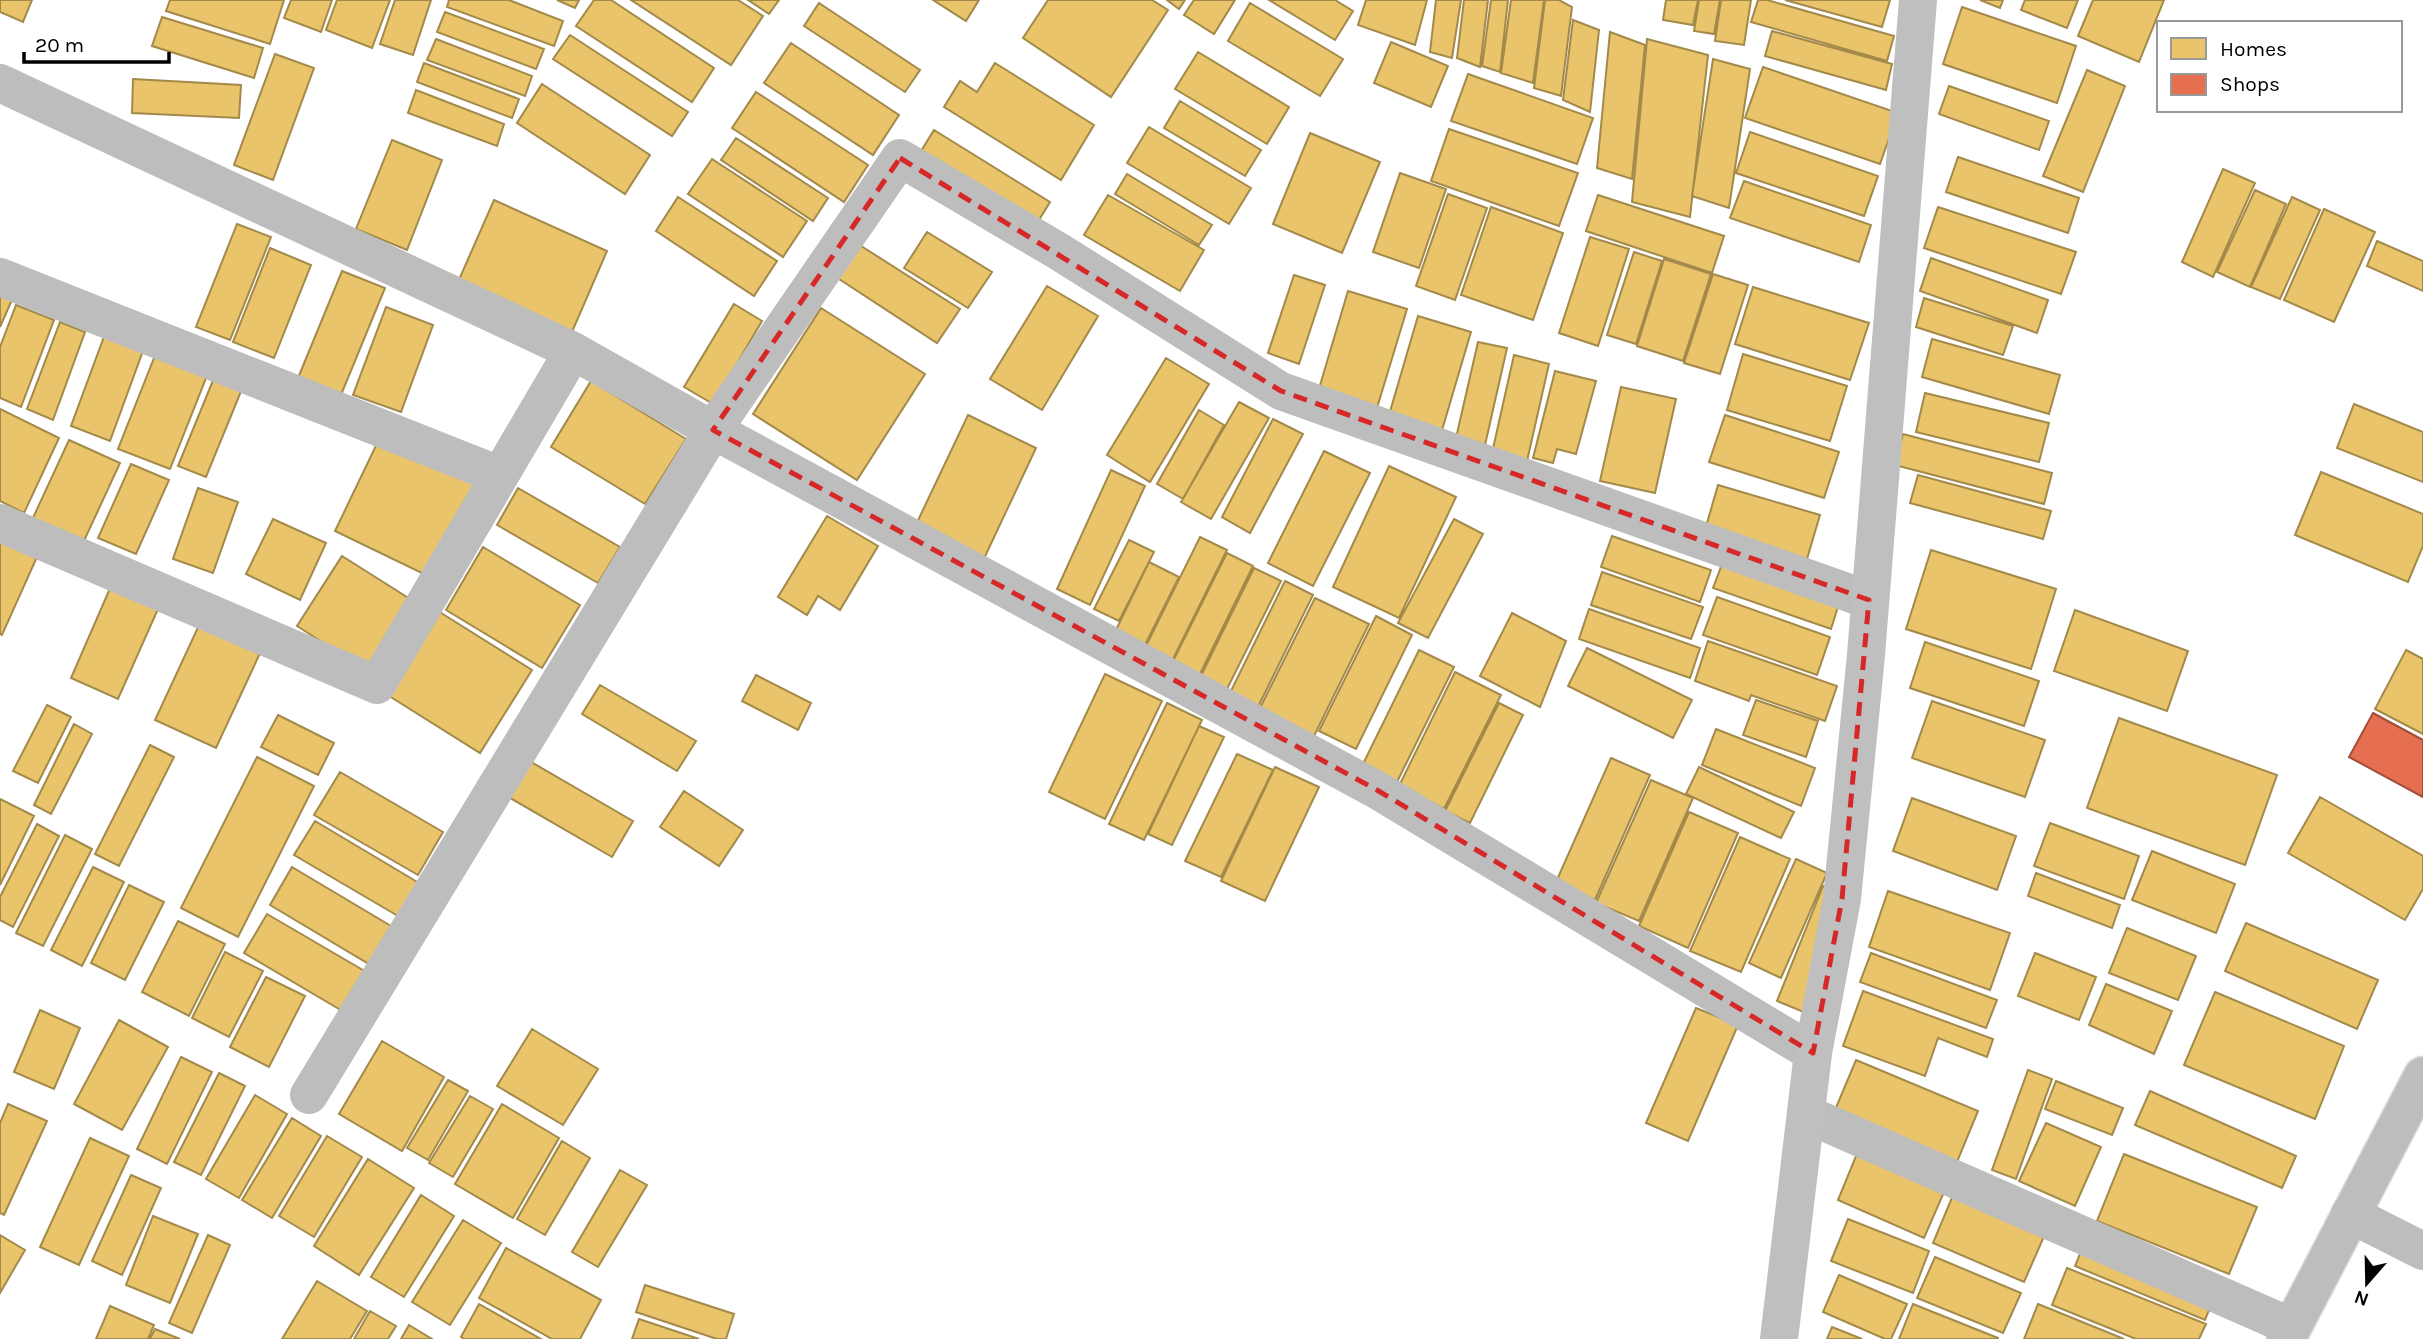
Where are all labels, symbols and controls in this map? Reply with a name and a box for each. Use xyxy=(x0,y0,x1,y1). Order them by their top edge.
scale bar xyxy=(24,21,170,65)
legend xyxy=(2157,21,2402,112)
text: 20 m xyxy=(35,33,84,57)
text: Homes xyxy=(2220,37,2287,61)
text: Shops xyxy=(2220,72,2280,96)
north arrow xyxy=(2332,1248,2402,1318)
text: N xyxy=(2351,1285,2372,1311)

